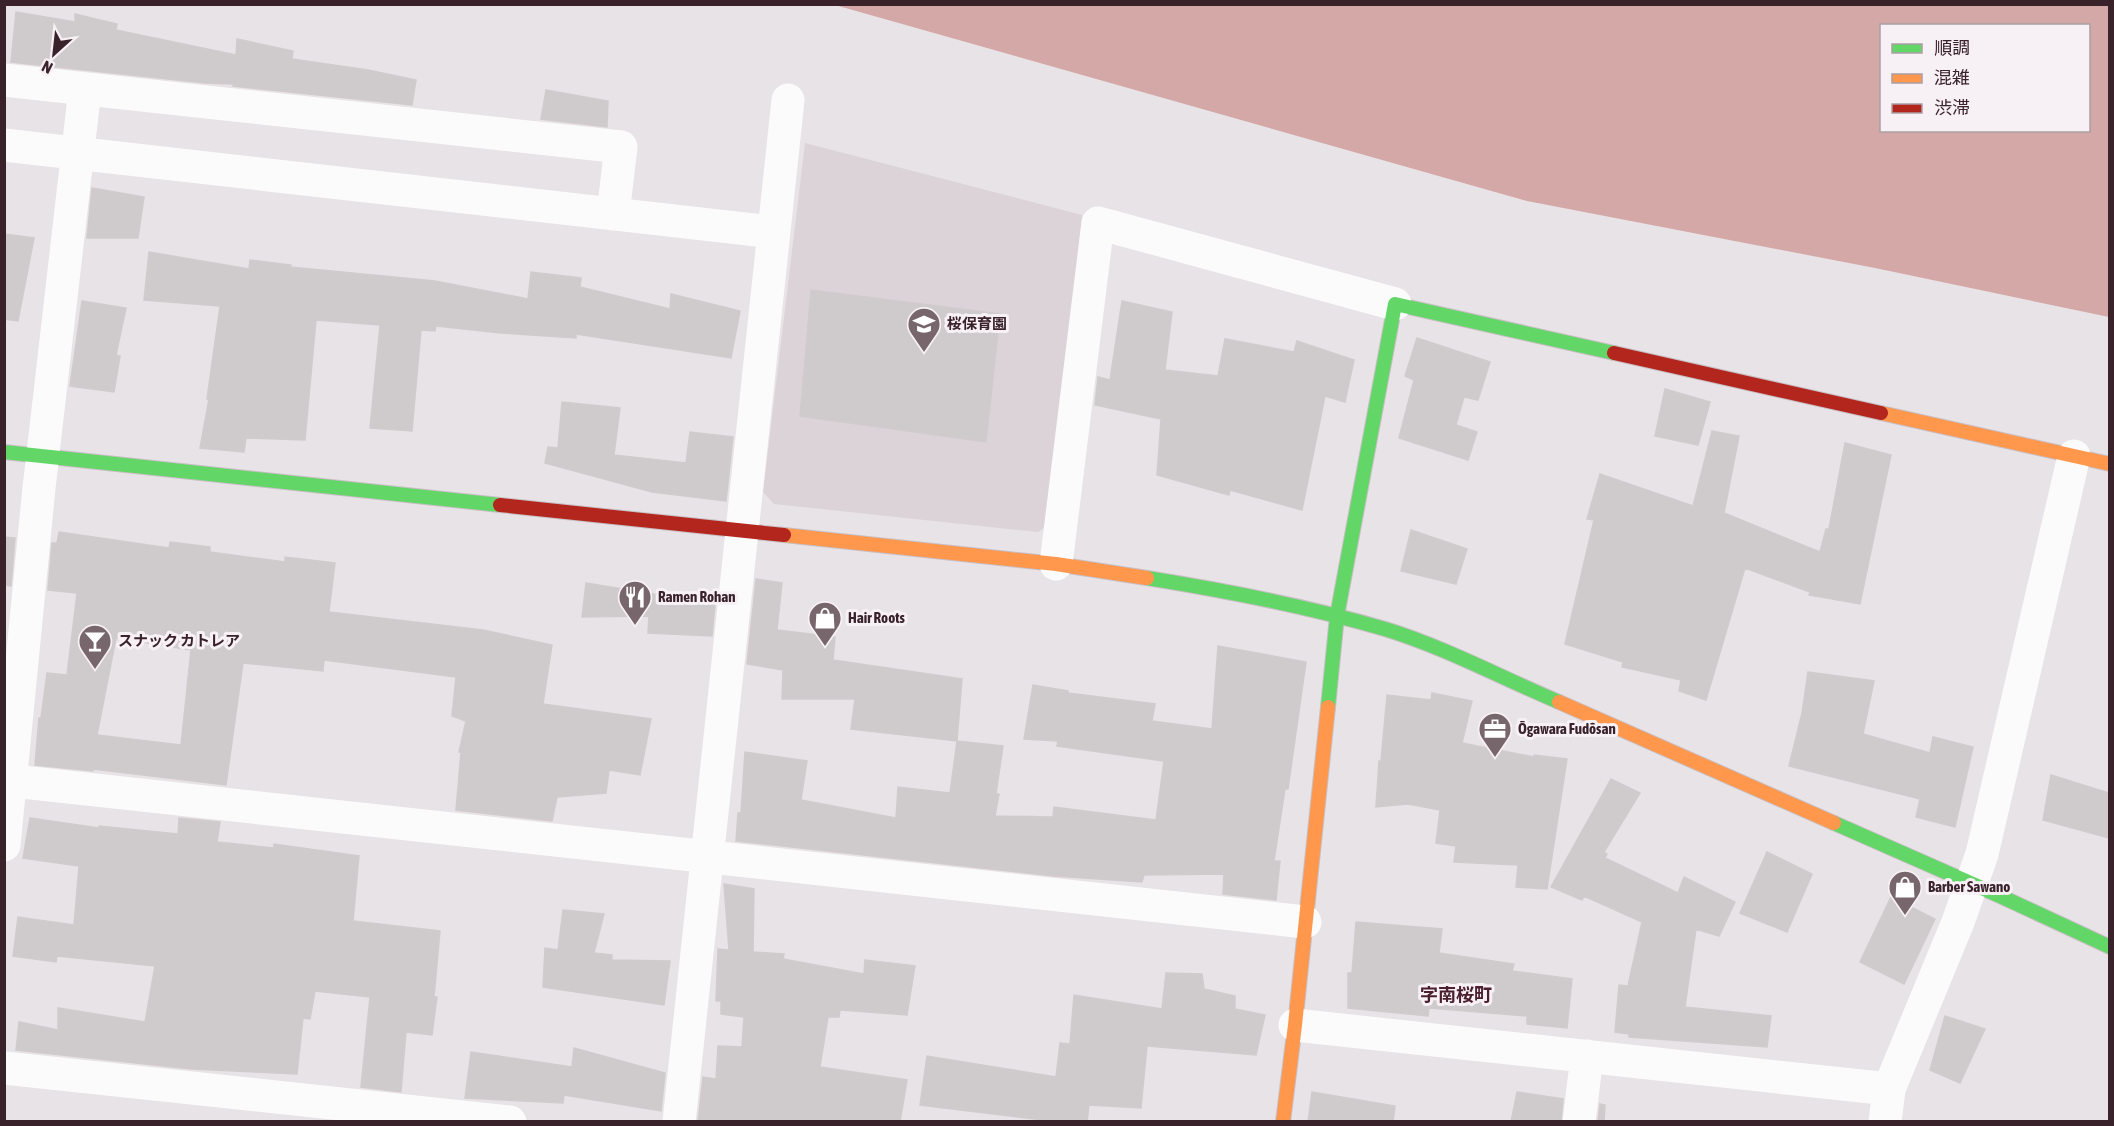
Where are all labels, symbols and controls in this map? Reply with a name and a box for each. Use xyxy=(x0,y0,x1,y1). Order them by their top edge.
north arrow xyxy=(24,24,84,84)
legend xyxy=(1880,24,2090,132)
text: 順調 xyxy=(1934,37,1970,58)
text: N xyxy=(39,57,55,78)
text: 混雑 xyxy=(1934,67,1970,88)
text: 渋滞 xyxy=(1934,97,1970,118)
school or university icon: 桜保育園 xyxy=(906,306,942,353)
place label: 桜保育園 xyxy=(947,315,1007,332)
restaurant icon: Ramen Rohan xyxy=(617,579,653,626)
place label: Ramen Rohan xyxy=(658,588,736,605)
shop icon: Hair Roots xyxy=(807,600,843,647)
place label: Hair Roots xyxy=(848,609,906,626)
bar icon: スナック カトレア xyxy=(77,623,113,670)
place label: スナック カトレア xyxy=(118,632,240,649)
office icon: Ōgawara Fudōsan xyxy=(1477,711,1513,758)
place label: Ōgawara Fudōsan xyxy=(1518,720,1616,737)
shop icon: Barber Sawano xyxy=(1887,869,1923,916)
place label: Barber Sawano xyxy=(1928,878,2010,895)
district label: 字南桜町 xyxy=(1420,984,1492,1005)

